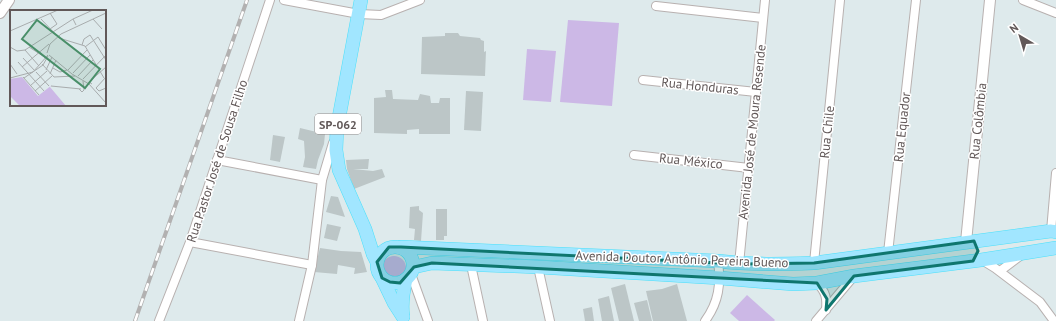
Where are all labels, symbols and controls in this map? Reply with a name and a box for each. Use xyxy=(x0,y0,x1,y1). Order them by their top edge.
inset map xyxy=(10,10,106,106)
north arrow xyxy=(1000,16,1040,56)
text: N xyxy=(1007,20,1021,36)
street label: Avenida José de Moura Resende xyxy=(734,44,770,220)
street label: Rua Honduras xyxy=(660,73,740,99)
street label: Rua Pastor José de Sousa Filho xyxy=(183,77,251,245)
street label: Rua Colômbia xyxy=(966,82,990,160)
street label: Rua Equador xyxy=(890,91,914,163)
street label: Rua Chile xyxy=(816,105,838,159)
road number: SP-062 xyxy=(315,114,361,134)
street label: Rua México xyxy=(658,149,724,173)
street label: Avenida Doutor Antônio Pereira Bueno xyxy=(575,247,789,271)

